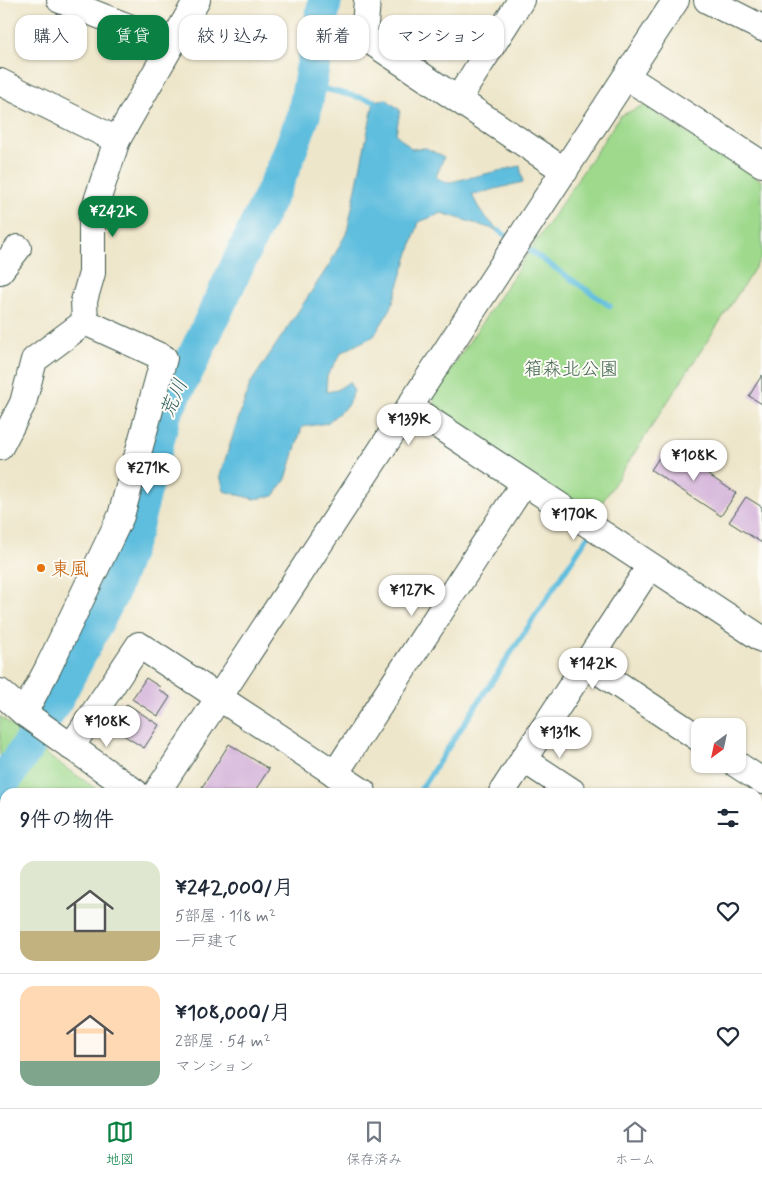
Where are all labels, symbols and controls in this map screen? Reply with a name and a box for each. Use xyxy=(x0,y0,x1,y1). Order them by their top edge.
chip: 購入 xyxy=(15,15,87,60)
chip: 賃貸 xyxy=(97,15,169,60)
chip: 絞り込み xyxy=(179,15,287,60)
chip: 新着 xyxy=(297,15,369,60)
chip: マンション xyxy=(379,15,504,60)
pin: ¥242K xyxy=(78,196,148,238)
text: ¥242K xyxy=(89,201,137,222)
park label: 箱森北公園 xyxy=(523,357,619,382)
water label: 荒川 xyxy=(154,375,195,422)
pin: ¥139K xyxy=(374,404,444,446)
text: ¥139K xyxy=(388,409,430,430)
pin: ¥108K xyxy=(659,440,729,482)
text: ¥108K xyxy=(671,445,717,466)
pin: ¥271K xyxy=(113,452,183,495)
text: ¥271K xyxy=(127,458,169,479)
pin: ¥170K xyxy=(539,498,609,541)
text: ¥170K xyxy=(551,504,597,525)
place label: 東風 xyxy=(51,557,89,582)
marker: 東風 xyxy=(35,562,47,574)
pin: ¥127K xyxy=(377,574,447,617)
text: ¥127K xyxy=(389,580,435,601)
pin: ¥142K xyxy=(558,648,628,690)
text: ¥142K xyxy=(570,653,616,674)
pin: ¥108K xyxy=(72,706,142,748)
text: ¥108K xyxy=(84,711,130,732)
pin: ¥131K xyxy=(525,716,595,759)
north arrow xyxy=(691,718,746,772)
map controls xyxy=(691,718,746,773)
text: ¥131K xyxy=(540,722,580,743)
icon: filters xyxy=(714,804,742,832)
text: 9件の物件 xyxy=(20,806,114,834)
text: ¥242,000/月 xyxy=(175,874,294,902)
icon: home xyxy=(60,881,120,941)
icon: heart xyxy=(714,897,742,925)
text: 5部屋 · 118 m² xyxy=(175,906,276,927)
text: 一戸建て xyxy=(175,931,239,952)
text: ¥108,000/月 xyxy=(175,999,291,1027)
icon: home xyxy=(60,1006,120,1066)
icon: heart xyxy=(714,1022,742,1050)
text: 2部屋 · 54 m² xyxy=(175,1031,271,1052)
text: マンション xyxy=(175,1056,254,1077)
tab: 地図 xyxy=(106,1118,134,1169)
tab: 保存済み xyxy=(346,1118,402,1169)
tab: ホーム xyxy=(614,1118,656,1169)

